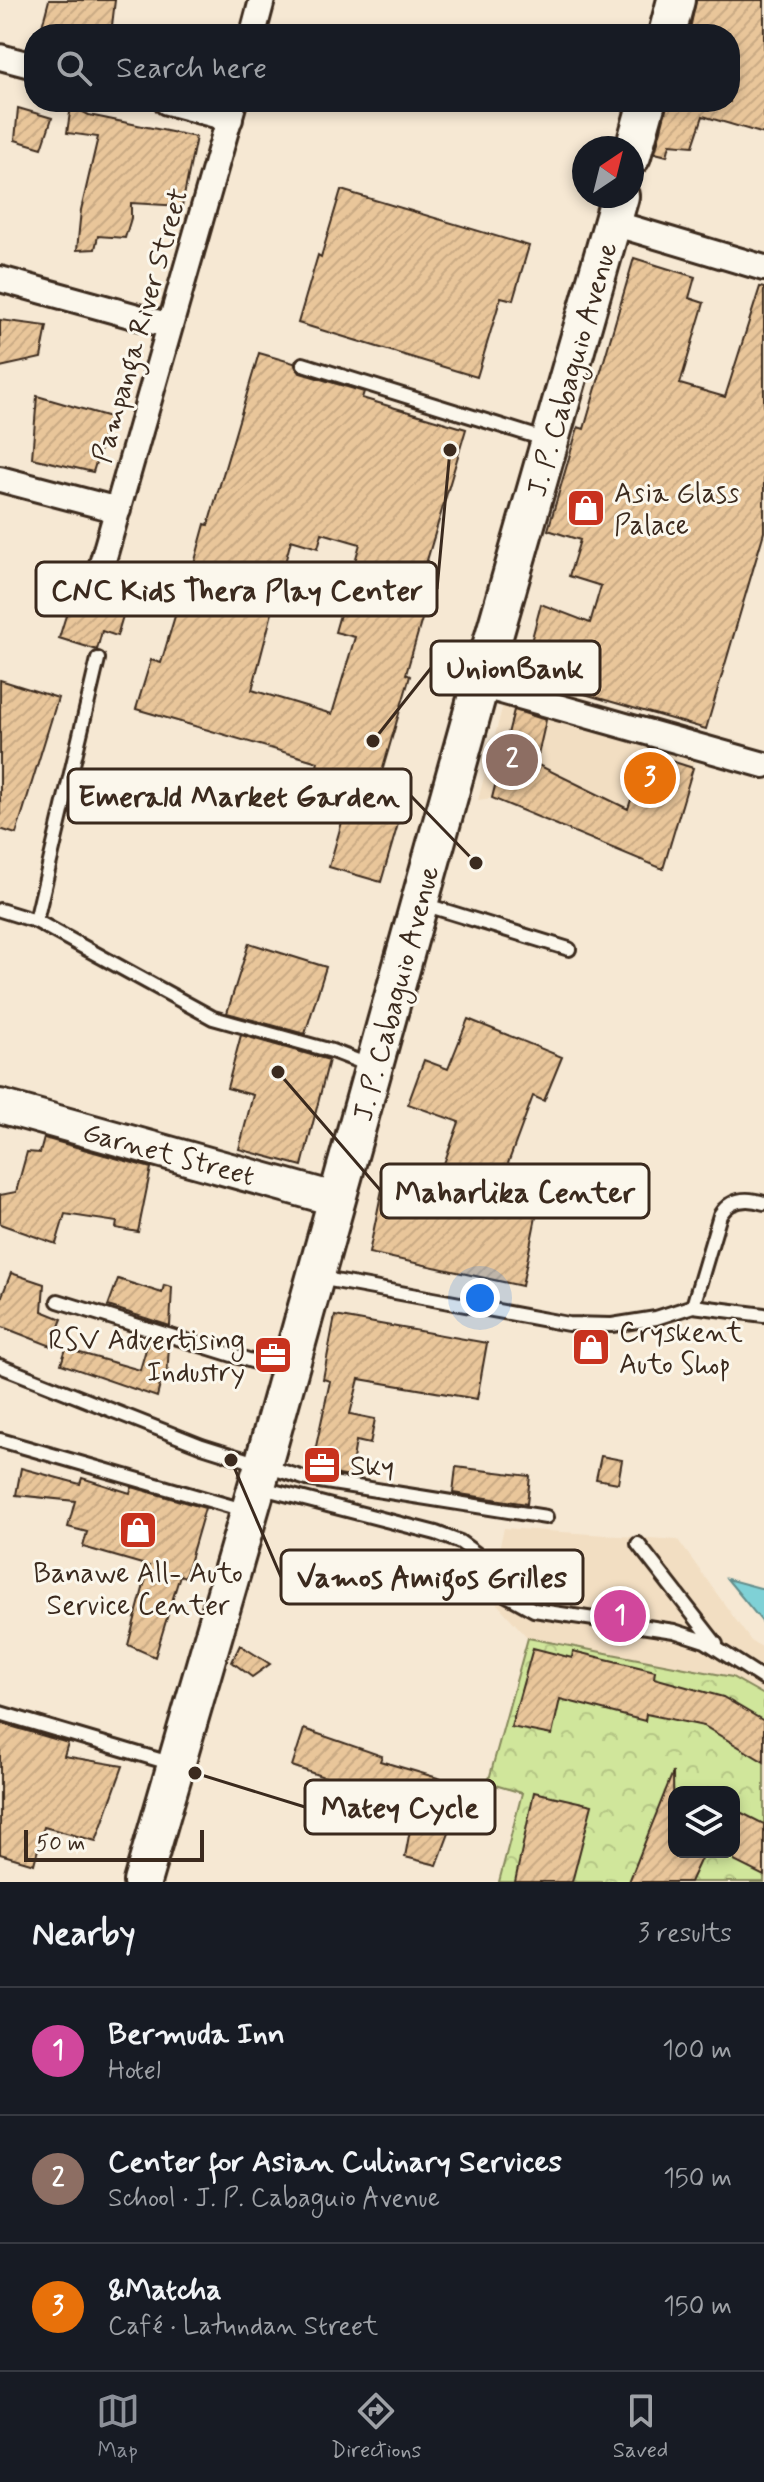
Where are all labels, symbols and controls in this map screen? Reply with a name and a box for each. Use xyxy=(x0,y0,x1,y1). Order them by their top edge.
search box xyxy=(24,24,740,112)
icon: search xyxy=(52,46,96,90)
text: Search here xyxy=(116,49,267,88)
north arrow xyxy=(572,136,644,208)
street label: Pampanga River Street xyxy=(84,184,201,468)
street label: J. P. Cabaguio Avenue xyxy=(519,238,629,502)
place label: Asia Glass Palace xyxy=(614,476,739,545)
shop icon: Asia Glass Palace xyxy=(565,487,607,529)
callout: CNC Kids Thera Play Center xyxy=(36,562,437,616)
text: CNC Kids Thera Play Center xyxy=(51,572,423,611)
callout: UnionBank xyxy=(431,641,600,695)
text: UnionBank xyxy=(446,650,584,689)
pin: 2 xyxy=(486,730,538,790)
pin: 3 xyxy=(624,748,676,808)
callout: Emerald Market Garden xyxy=(68,769,411,823)
text: Emerald Market Garden xyxy=(78,778,400,817)
street label: J. P. Cabaguio Avenue xyxy=(345,862,451,1126)
street label: Garnet Street xyxy=(78,1115,258,1196)
callout: Maharlika Center xyxy=(381,1164,649,1218)
text: Maharlika Center xyxy=(395,1174,636,1213)
your location xyxy=(460,1278,500,1318)
place label: Cryskent Auto Shop xyxy=(619,1315,743,1384)
place label: RSV Advertising Industry xyxy=(48,1323,245,1392)
shop icon: Cryskent Auto Shop xyxy=(570,1326,612,1368)
office icon: RSV Advertising Industry xyxy=(252,1334,294,1376)
office icon: Sky xyxy=(301,1444,343,1486)
place label: Sky xyxy=(350,1449,394,1486)
shop icon: Banawe All- Auto Service Center xyxy=(117,1509,159,1551)
callout: Vamos Amigos Grilles xyxy=(281,1550,583,1604)
place label: Banawe All- Auto Service Center xyxy=(33,1556,243,1625)
text: Vamos Amigos Grilles xyxy=(297,1559,568,1602)
pin: 1 xyxy=(594,1586,646,1646)
callout: Matey Cycle xyxy=(305,1780,495,1834)
map controls xyxy=(668,1786,740,1858)
button: layers xyxy=(668,1786,740,1858)
text: Matey Cycle xyxy=(321,1789,479,1828)
scale bar xyxy=(24,1826,204,1862)
text: 50 m xyxy=(36,1830,85,1858)
text: Nearby xyxy=(32,1912,136,1957)
text: 3 results xyxy=(638,1917,732,1951)
text: Bermuda Inn xyxy=(108,2015,285,2054)
text: 1 xyxy=(52,2034,64,2068)
text: 100 m xyxy=(662,2034,732,2068)
text: Hotel xyxy=(108,2054,161,2088)
text: Center for Asian Culinary Services xyxy=(108,2143,562,2182)
text: 2 xyxy=(52,2162,64,2196)
text: 150 m xyxy=(663,2162,732,2196)
text: School · J. P. Cabaguio Avenue xyxy=(108,2182,440,2216)
text: &Matcha xyxy=(108,2271,222,2310)
text: 3 xyxy=(52,2290,64,2324)
text: 150 m xyxy=(663,2290,732,2324)
text: Café · Latundan Street xyxy=(108,2310,378,2344)
tab: Map xyxy=(96,2389,140,2465)
tab: Directions xyxy=(331,2389,421,2465)
tab: Saved xyxy=(613,2389,668,2465)

